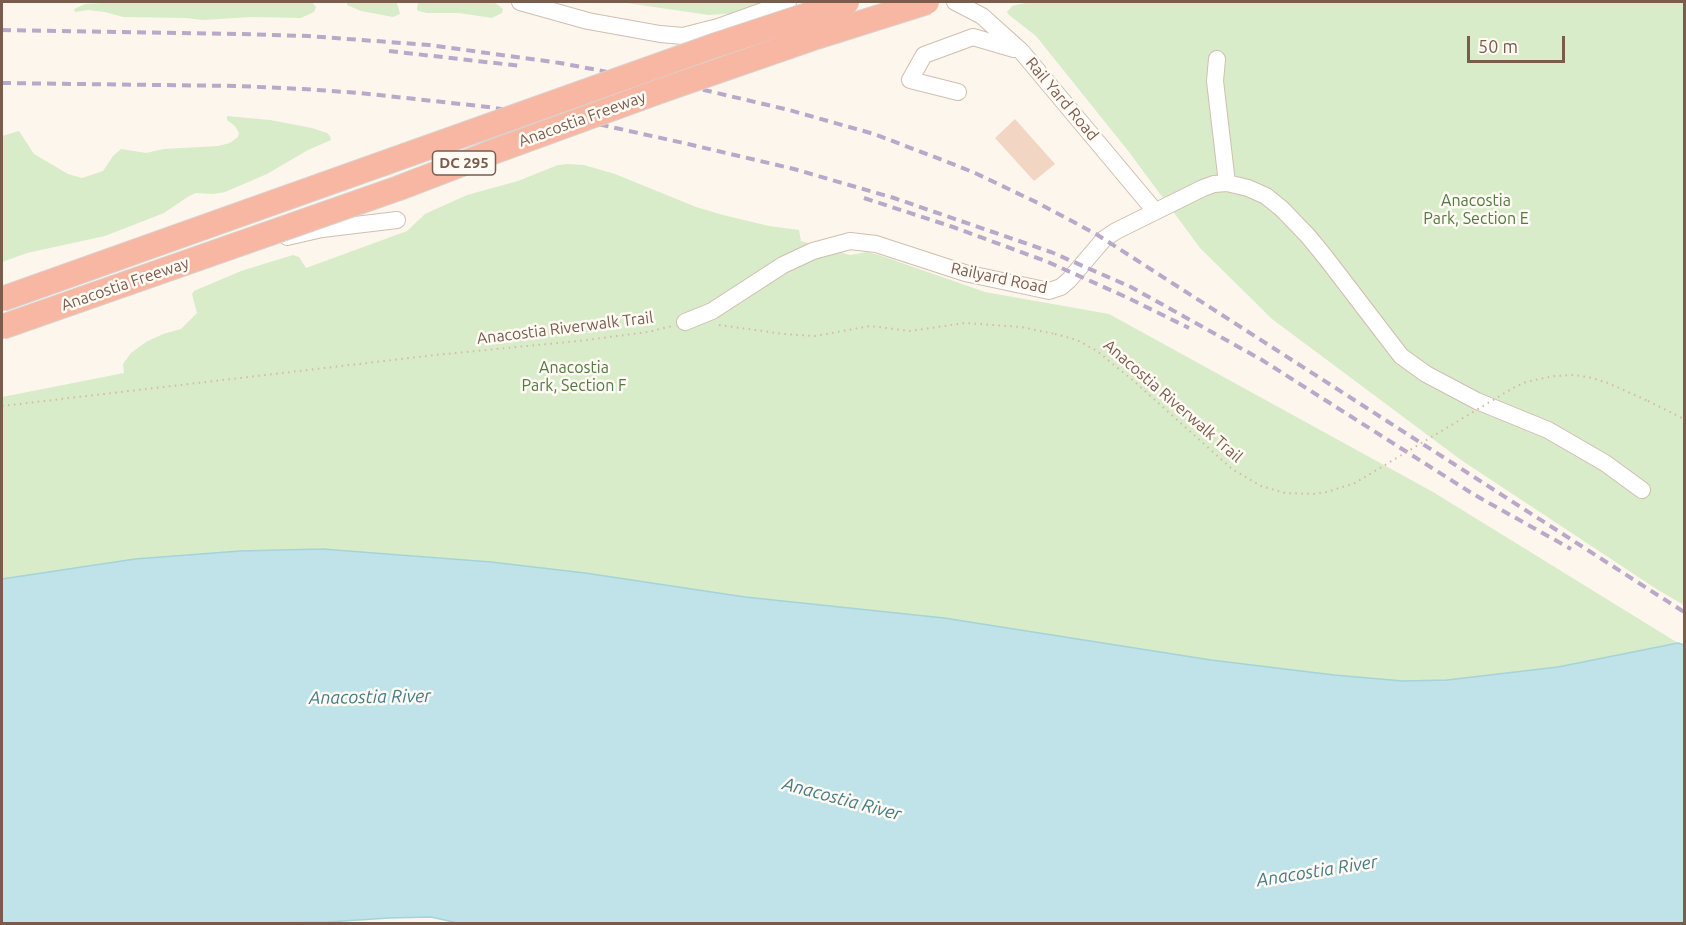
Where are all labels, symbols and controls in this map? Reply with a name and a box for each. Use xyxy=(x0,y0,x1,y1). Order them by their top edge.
scale bar xyxy=(1470,24,1568,62)
text: 50 m xyxy=(1478,36,1518,56)
street label: Rail Yard Road xyxy=(1022,53,1102,145)
street label: Anacostia Freeway xyxy=(516,87,648,151)
road number: DC 295 xyxy=(432,151,496,175)
park label: Anacostia Park, Section E xyxy=(1423,191,1529,229)
street label: Anacostia Freeway xyxy=(59,253,191,315)
street label: Railyard Road xyxy=(949,258,1049,298)
street label: Anacostia Riverwalk Trail xyxy=(476,308,654,348)
street label: Anacostia Riverwalk Trail xyxy=(1100,335,1246,467)
park label: Anacostia Park, Section F xyxy=(522,358,626,396)
water label: Anacostia River xyxy=(309,685,431,709)
water label: Anacostia River xyxy=(780,773,904,825)
water label: Anacostia River xyxy=(1255,851,1379,891)

